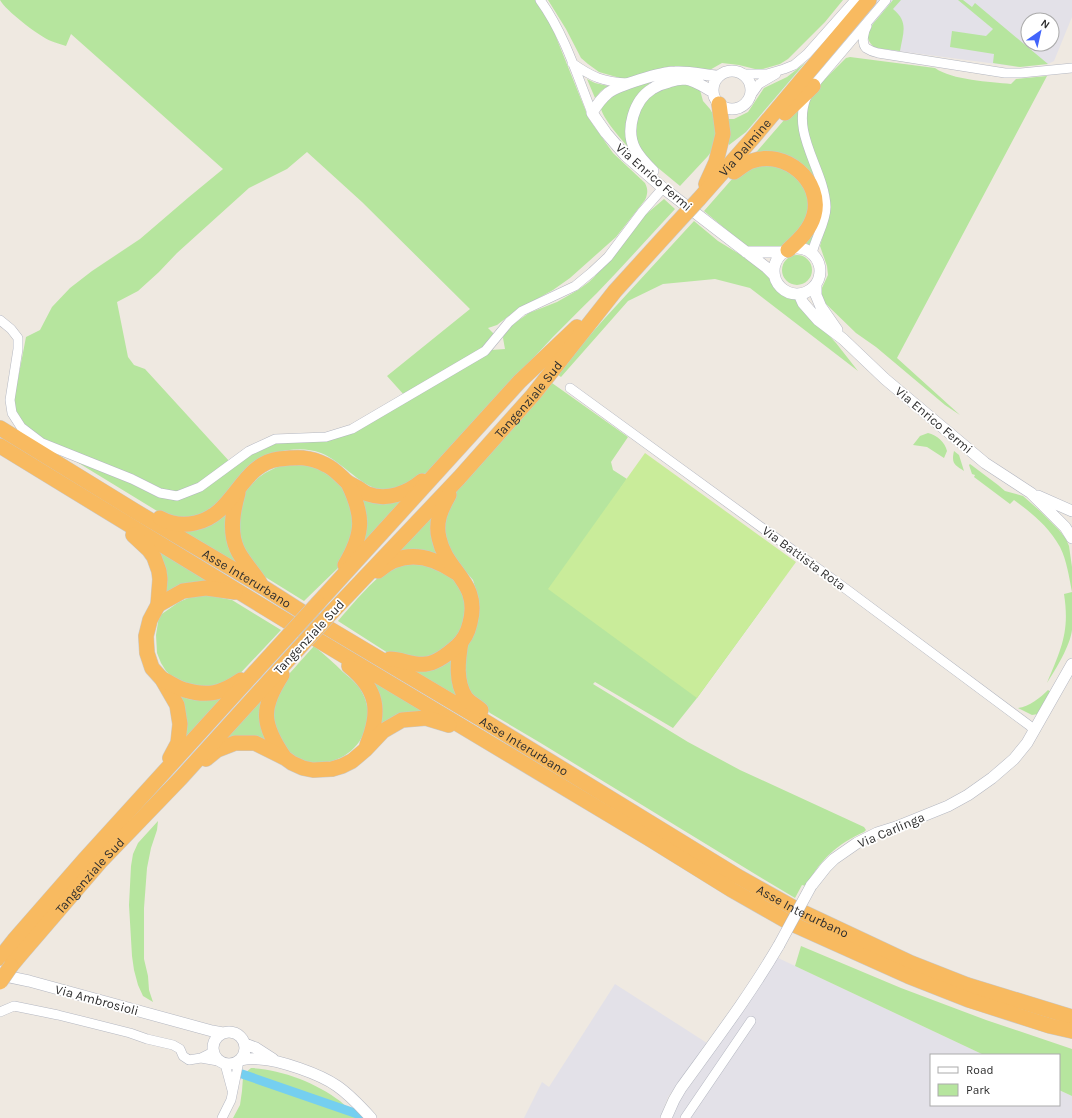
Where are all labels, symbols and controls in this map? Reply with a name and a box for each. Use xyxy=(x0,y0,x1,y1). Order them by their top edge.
north arrow xyxy=(1020,12,1060,52)
text: N xyxy=(1038,17,1052,32)
street label: Via Dalmine xyxy=(715,115,774,179)
street label: Via Enrico Fermi xyxy=(613,140,695,214)
street label: Tangenziale Sud xyxy=(491,357,565,441)
street label: Via Enrico Fermi xyxy=(892,383,976,457)
street label: Via Battista Rota xyxy=(759,523,849,593)
street label: Asse Interurbano xyxy=(200,545,294,611)
street label: Tangenziale Sud xyxy=(271,597,347,677)
street label: Asse Interurbano xyxy=(477,713,571,778)
street label: Via Carlinga xyxy=(855,809,927,851)
street label: Tangenziale Sud xyxy=(52,834,127,916)
street label: Asse Interurbano xyxy=(754,881,851,940)
street label: Via Ambrosioli xyxy=(54,982,140,1018)
legend xyxy=(930,1054,1060,1106)
text: Road xyxy=(966,1063,994,1077)
text: Park xyxy=(966,1083,991,1097)

